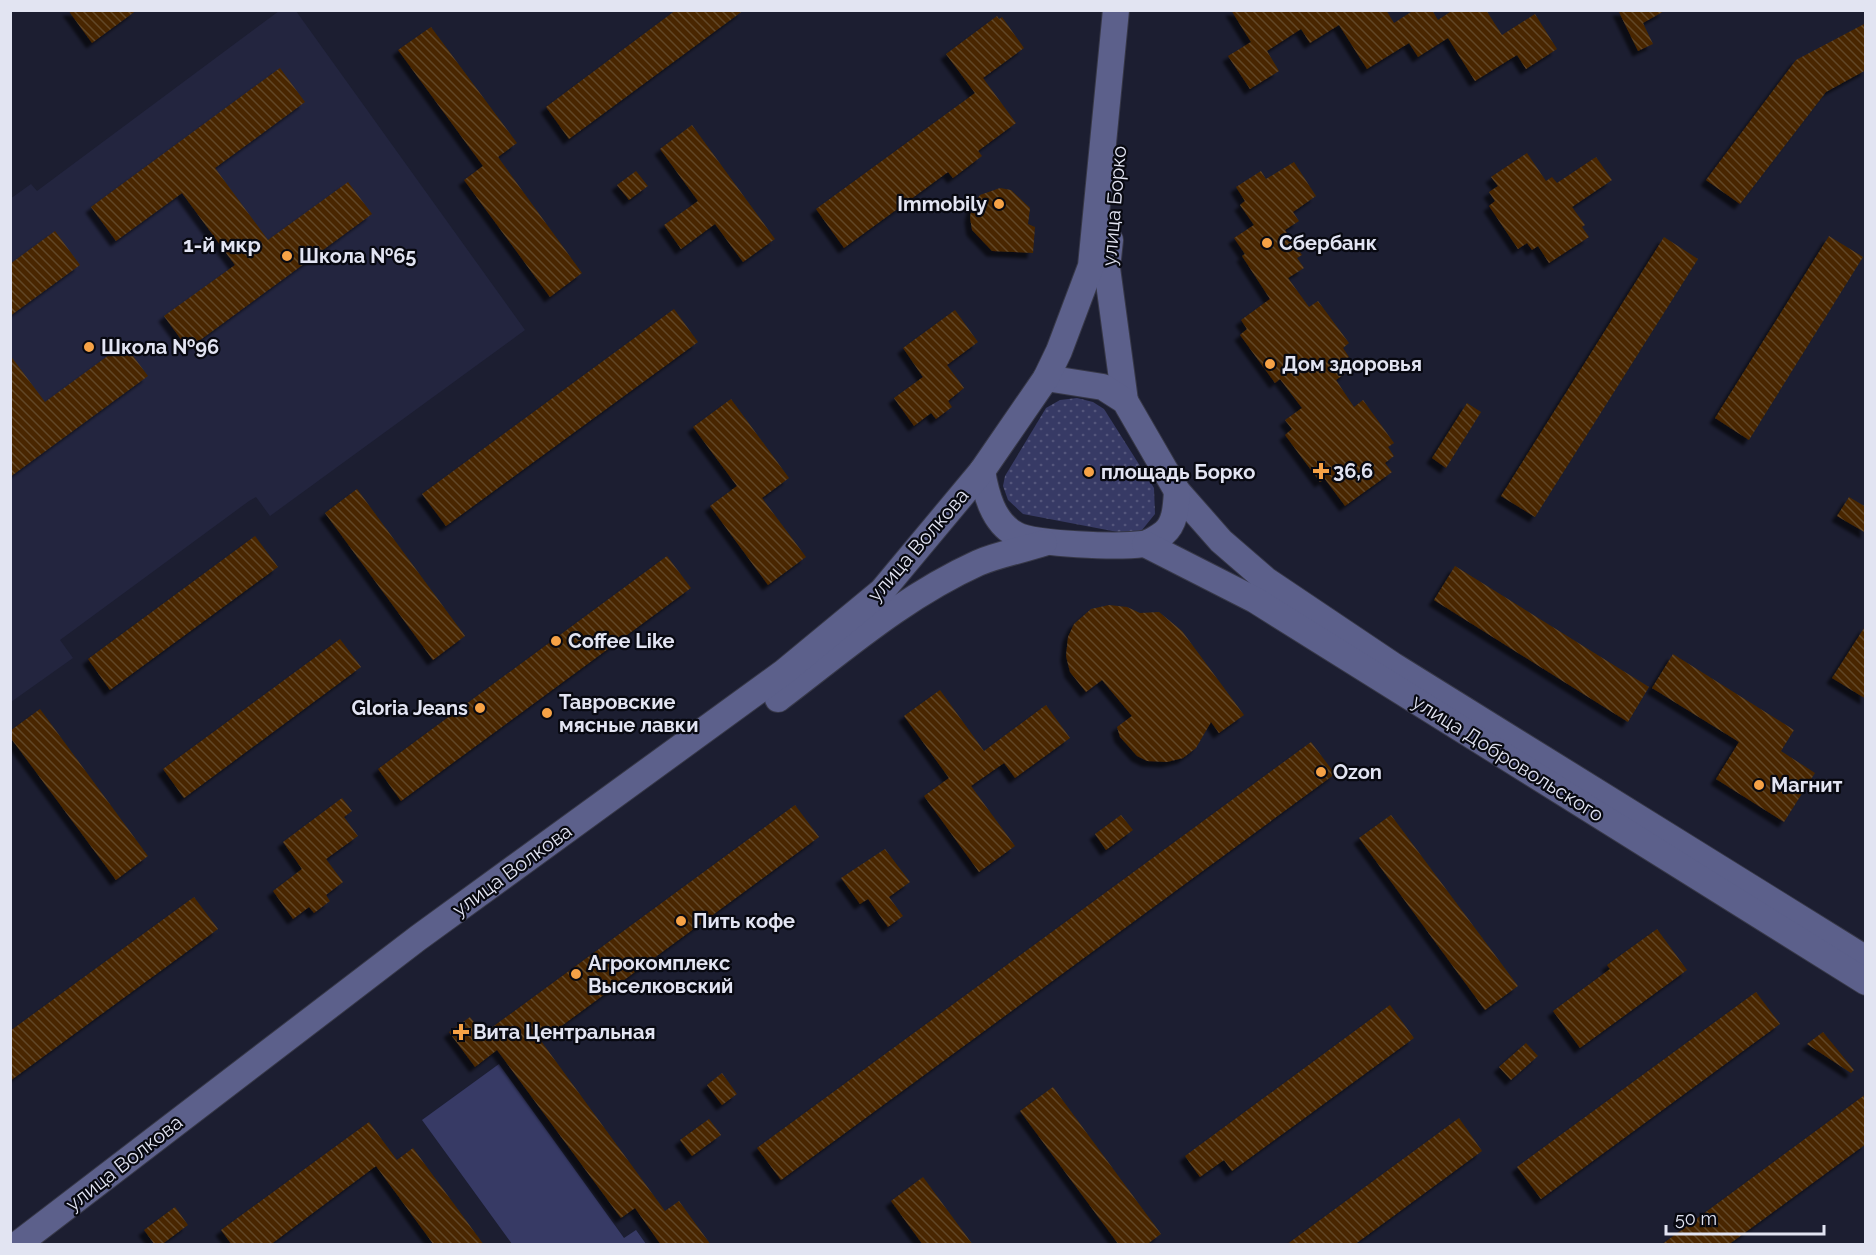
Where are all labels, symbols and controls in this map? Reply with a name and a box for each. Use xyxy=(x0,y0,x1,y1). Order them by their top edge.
street label: улица Борко xyxy=(1097,145,1131,267)
place label: Immobily xyxy=(897,192,987,216)
marker: Immobily xyxy=(992,197,1006,211)
place label: Сбербанк xyxy=(1279,231,1377,255)
district label: 1-й мкр xyxy=(183,232,261,257)
marker: Сбербанк xyxy=(1260,236,1274,250)
place label: Школа №65 xyxy=(299,244,416,268)
marker: Школа №65 xyxy=(280,249,294,263)
place label: Школа №96 xyxy=(101,335,219,359)
marker: Школа №96 xyxy=(82,340,96,354)
place label: Дом здоровья xyxy=(1282,352,1422,376)
marker: Дом здоровья xyxy=(1263,357,1277,371)
place label: 36,6 xyxy=(1333,459,1373,483)
place label: площадь Борко xyxy=(1101,460,1256,484)
marker: 36,6 xyxy=(1314,464,1328,478)
marker: площадь Борко xyxy=(1082,465,1096,479)
street label: улица Волкова xyxy=(862,484,974,606)
place label: Coffee Like xyxy=(568,629,675,653)
marker: Coffee Like xyxy=(549,634,563,648)
street label: улица Добровольского xyxy=(1408,689,1608,827)
place label: Тавровские мясные лавки xyxy=(559,690,699,737)
place label: Gloria Jeans xyxy=(351,696,468,720)
marker: Gloria Jeans xyxy=(473,701,487,715)
marker: Тавровские мясные лавки xyxy=(540,706,554,720)
place label: Ozon xyxy=(1333,760,1382,784)
marker: Ozon xyxy=(1314,765,1328,779)
place label: Магнит xyxy=(1771,773,1842,797)
marker: Магнит xyxy=(1752,778,1766,792)
street label: улица Волкова xyxy=(448,819,576,921)
place label: Пить кофе xyxy=(693,909,795,933)
marker: Пить кофе xyxy=(674,914,688,928)
place label: Агрокомплекс Выселковский xyxy=(588,951,733,998)
marker: Агрокомплекс Выселковский xyxy=(569,967,583,981)
place label: Вита Центральная xyxy=(473,1020,656,1044)
marker: Вита Центральная xyxy=(454,1025,468,1039)
street label: улица Волкова xyxy=(61,1110,187,1216)
scale bar xyxy=(1666,1198,1824,1236)
text: 50 m xyxy=(1675,1208,1717,1229)

